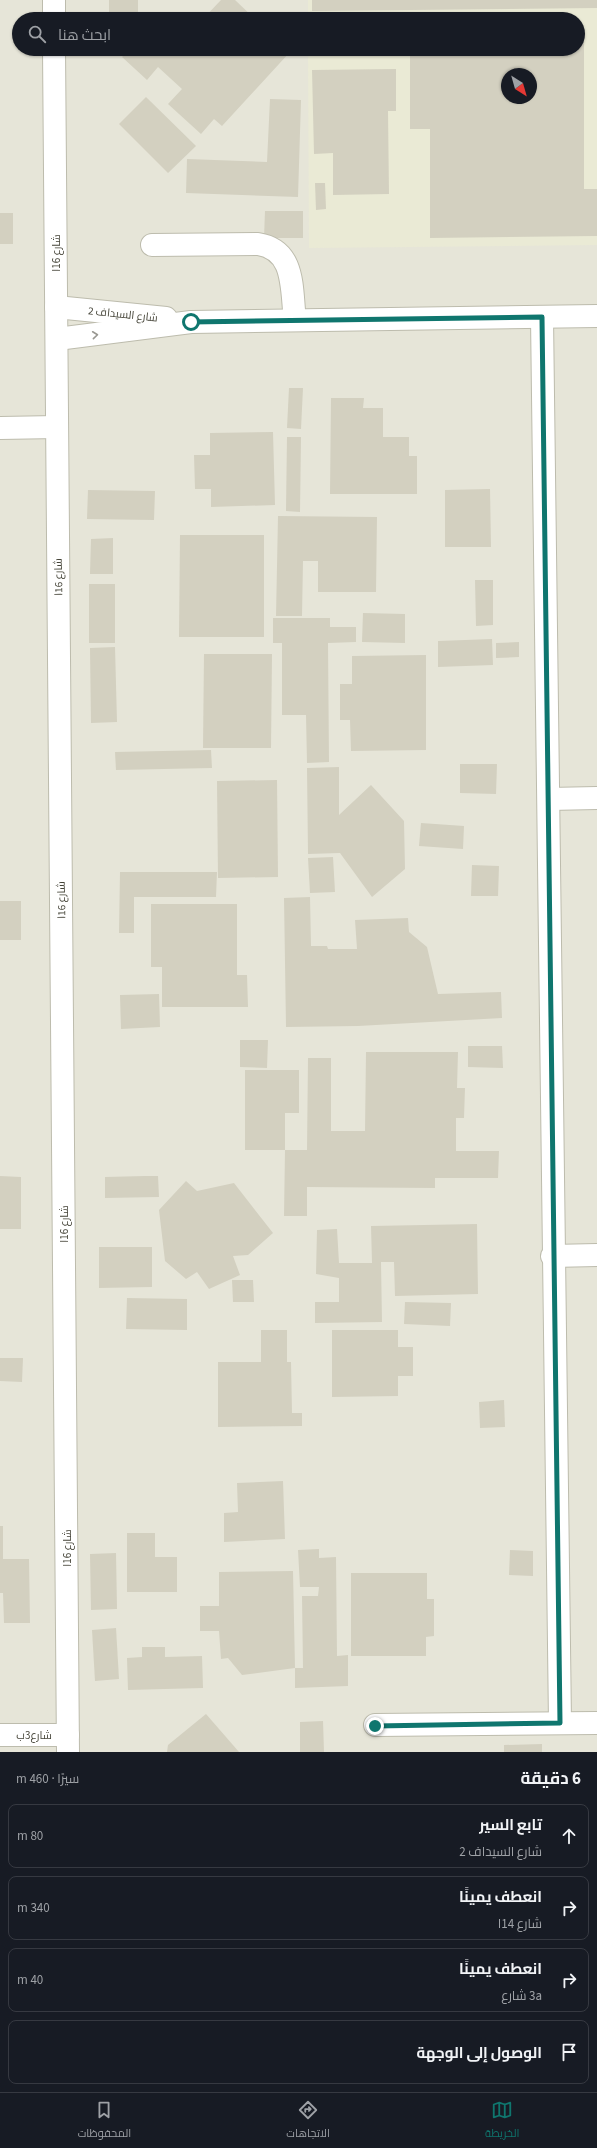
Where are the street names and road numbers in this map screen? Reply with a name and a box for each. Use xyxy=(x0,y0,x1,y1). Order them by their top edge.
street label: شارع 16ا xyxy=(49,234,64,272)
street label: شارع السيداف 2 xyxy=(87,303,159,326)
street label: شارع 16ا xyxy=(51,558,66,596)
street label: شارع 16ا xyxy=(54,881,69,919)
street label: شارع 16ا xyxy=(57,1205,72,1243)
street label: شارع 16ا xyxy=(60,1529,75,1567)
street label: شارع3ب xyxy=(16,1728,52,1743)

